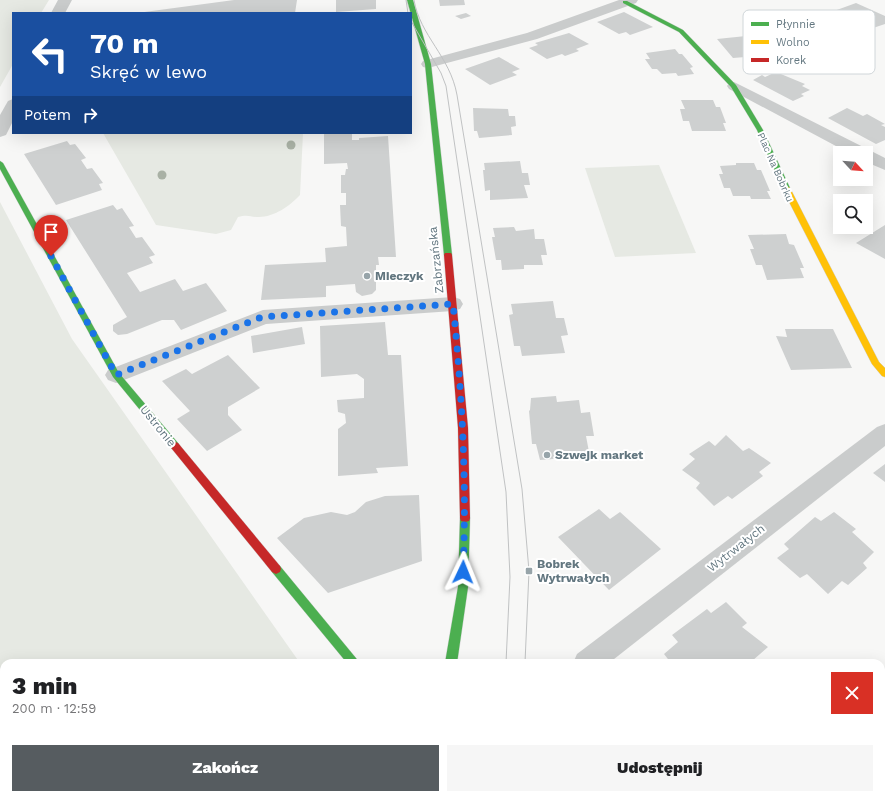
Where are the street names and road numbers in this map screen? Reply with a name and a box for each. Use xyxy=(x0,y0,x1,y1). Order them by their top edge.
street label: Plac Na Bobrku xyxy=(755,131,796,204)
street label: Zabrzańska xyxy=(426,226,446,294)
street label: Ustronie xyxy=(137,402,179,450)
street label: Wytrwałych xyxy=(704,521,768,575)

